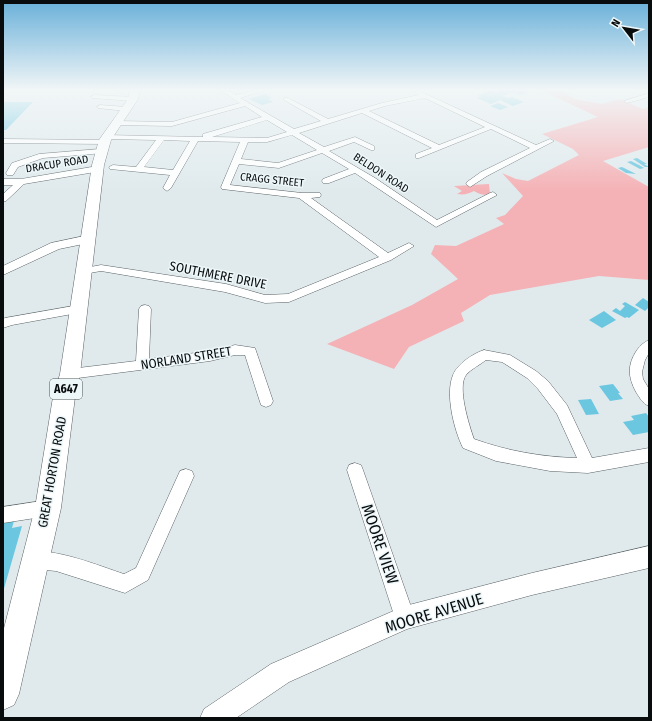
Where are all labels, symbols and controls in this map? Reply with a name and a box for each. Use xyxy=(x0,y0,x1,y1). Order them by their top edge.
north arrow xyxy=(604,8,644,48)
text: N xyxy=(609,17,623,29)
street label: BELDON ROAD xyxy=(351,150,411,196)
street label: DRACUP ROAD xyxy=(25,153,89,175)
street label: CRAGG STREET xyxy=(239,170,305,190)
street label: SOUTHMERE DRIVE xyxy=(168,258,268,292)
street label: NORLAND STREET xyxy=(140,343,232,373)
road number: A647 xyxy=(50,379,82,399)
street label: GREAT HORTON ROAD xyxy=(35,415,69,529)
street label: MOORE VIEW xyxy=(357,502,403,586)
street label: MOORE AVENUE xyxy=(383,589,485,637)

